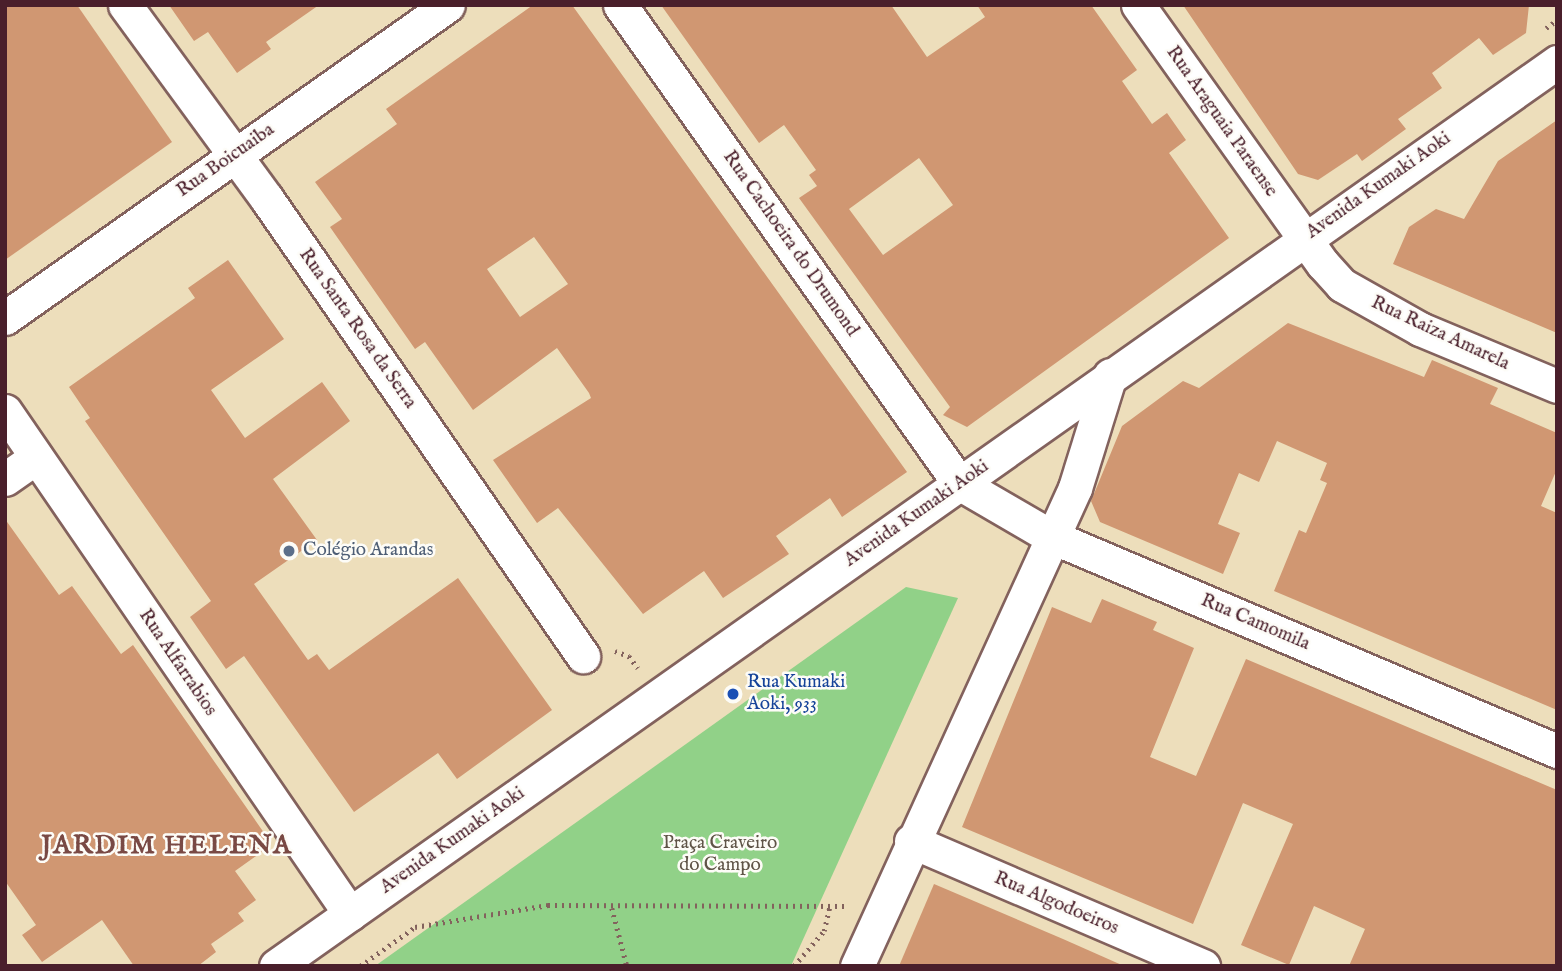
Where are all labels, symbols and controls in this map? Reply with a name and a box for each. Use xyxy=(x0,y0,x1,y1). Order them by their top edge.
street label: Rua Araguaia Paraense xyxy=(1160,42,1282,202)
street label: Rua Boicuaiba xyxy=(173,119,279,203)
street label: Avenida Kumaki Aoki xyxy=(1302,128,1456,244)
street label: Rua Cachoeira do Drumond xyxy=(717,147,863,341)
street label: Rua Santa Rosa da Serra xyxy=(293,245,421,413)
street label: Rua Raiza Amarela xyxy=(1367,292,1513,376)
street label: Avenida Kumaki Aoki xyxy=(840,456,994,572)
place label: Colégio Arandas xyxy=(303,540,433,562)
marker: Colégio Arandas xyxy=(281,543,297,559)
street label: Rua Camomila xyxy=(1197,590,1313,656)
street label: Rua Alfarrabios xyxy=(133,605,221,721)
place label: Rua Kumaki Aoki, 933 xyxy=(747,672,845,716)
marker: Rua Kumaki Aoki, 933 xyxy=(725,686,741,702)
street label: Avenida Kumaki Aoki xyxy=(376,783,530,899)
district label: JARDIM HELENA xyxy=(43,830,291,862)
park label: Praça Craveiro do Campo xyxy=(663,833,777,877)
street label: Rua Algodoeiros xyxy=(990,867,1122,941)

